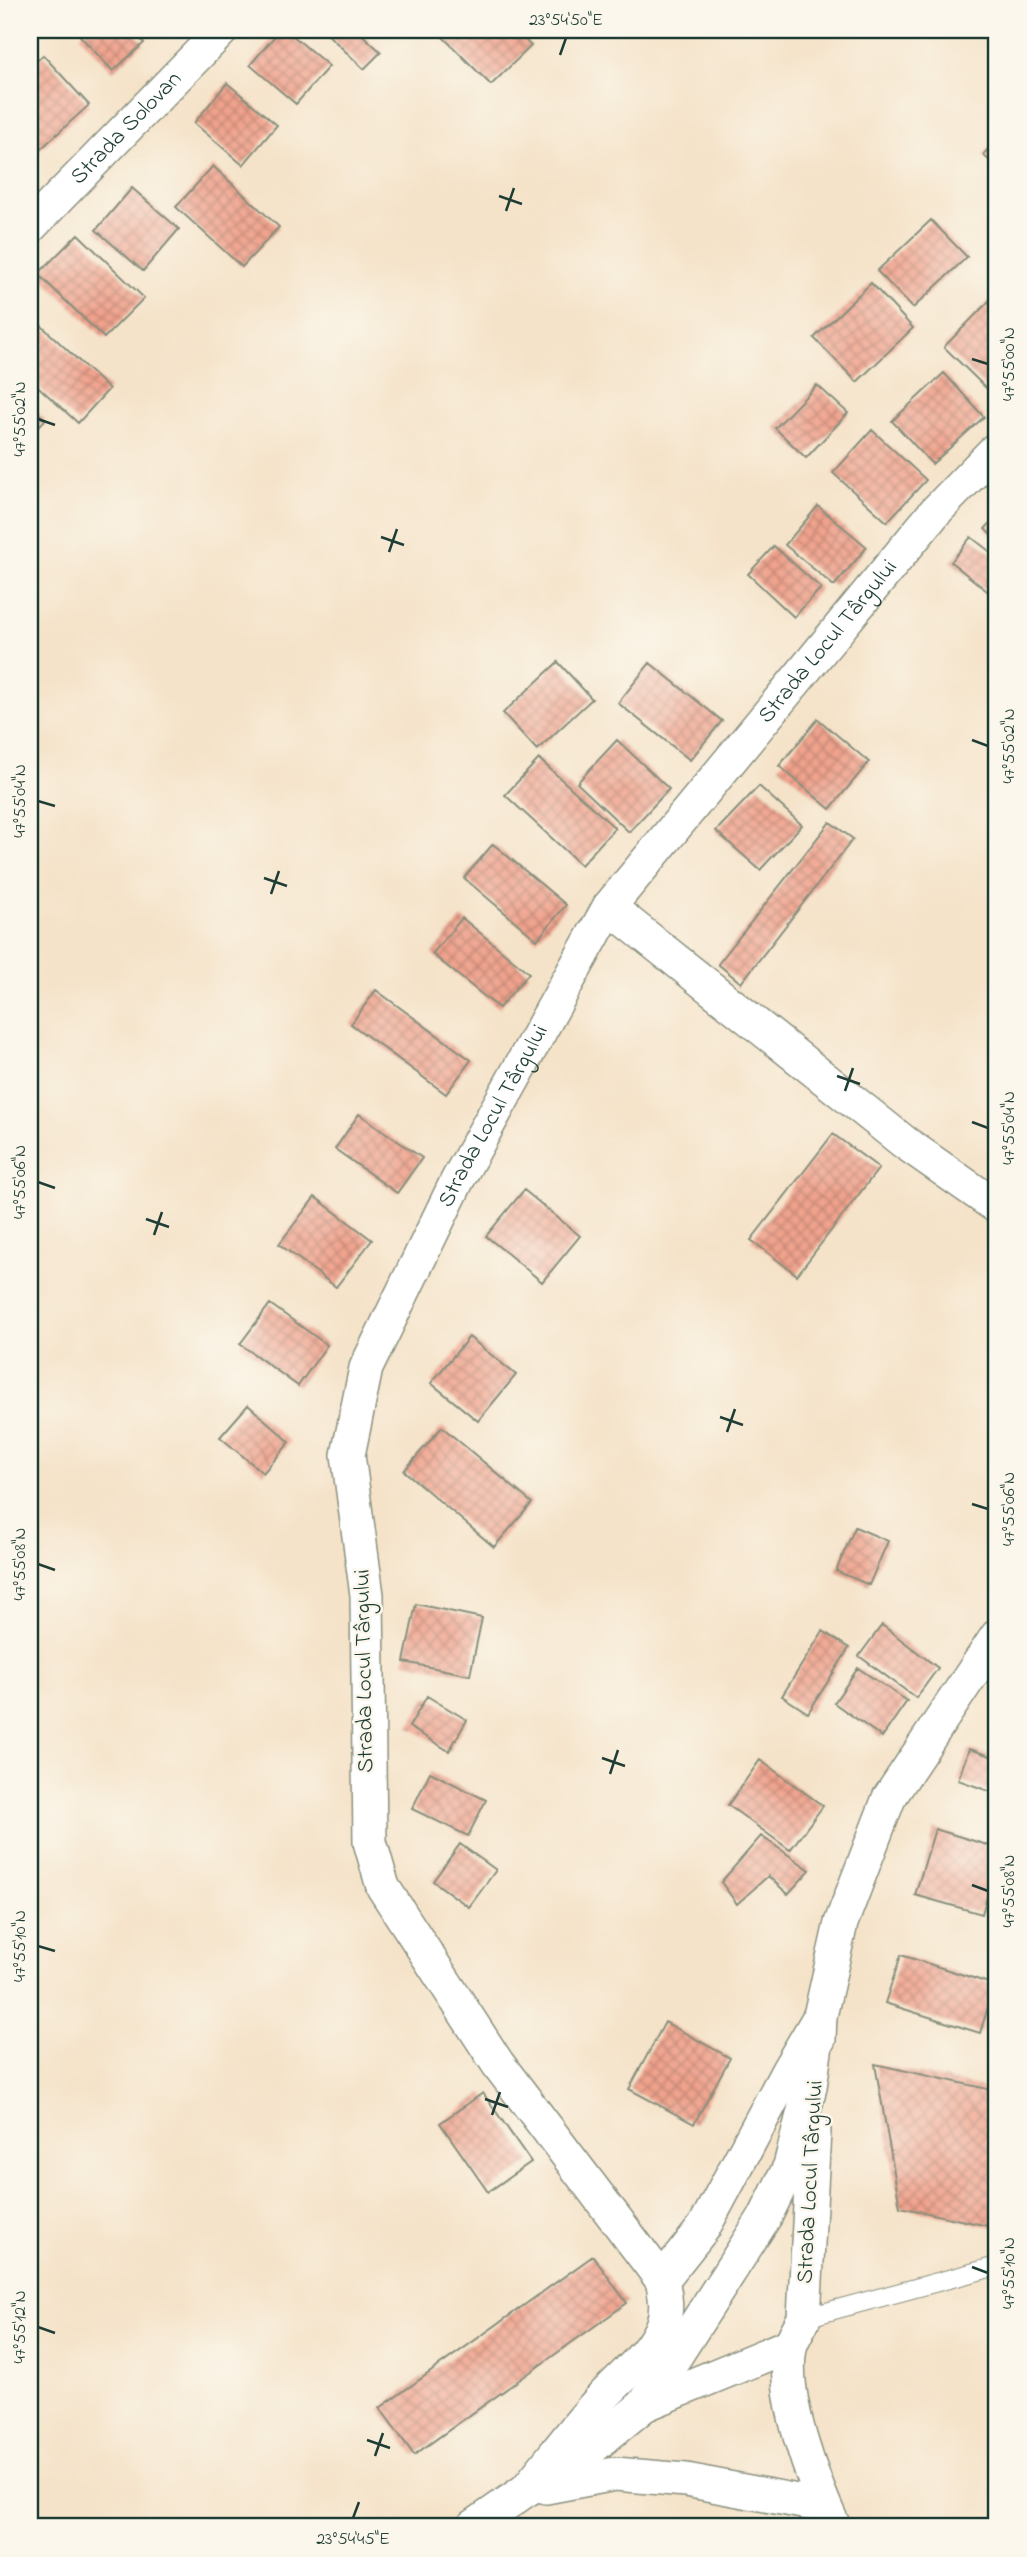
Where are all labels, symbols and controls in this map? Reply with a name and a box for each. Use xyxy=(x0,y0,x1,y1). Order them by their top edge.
text: 23°54'50"E xyxy=(529,8,603,34)
street label: Strada Solovan xyxy=(63,64,190,193)
text: 47°55'00"N xyxy=(997,327,1023,401)
text: 47°55'02"N xyxy=(8,381,34,457)
street label: Strada Locul Târgului xyxy=(750,553,906,731)
text: 47°55'02"N xyxy=(997,708,1023,784)
text: 47°55'04"N xyxy=(8,764,34,838)
street label: Strada Locul Târgului xyxy=(430,1019,557,1213)
text: 47°55'04"N xyxy=(997,1091,1023,1165)
text: 47°55'06"N xyxy=(8,1145,34,1219)
text: 47°55'06"N xyxy=(997,1472,1023,1546)
text: 47°55'08"N xyxy=(8,1527,34,1601)
street label: Strada Locul Târgului xyxy=(347,1569,384,1773)
text: 47°55'08"N xyxy=(997,1854,1023,1928)
text: 47°55'10"N xyxy=(8,1910,34,1982)
street label: Strada Locul Târgului xyxy=(789,2079,834,2285)
text: 47°55'10"N xyxy=(997,2237,1023,2309)
text: 47°55'12"N xyxy=(8,2290,34,2364)
text: 23°54'45"E xyxy=(316,2527,390,2553)

